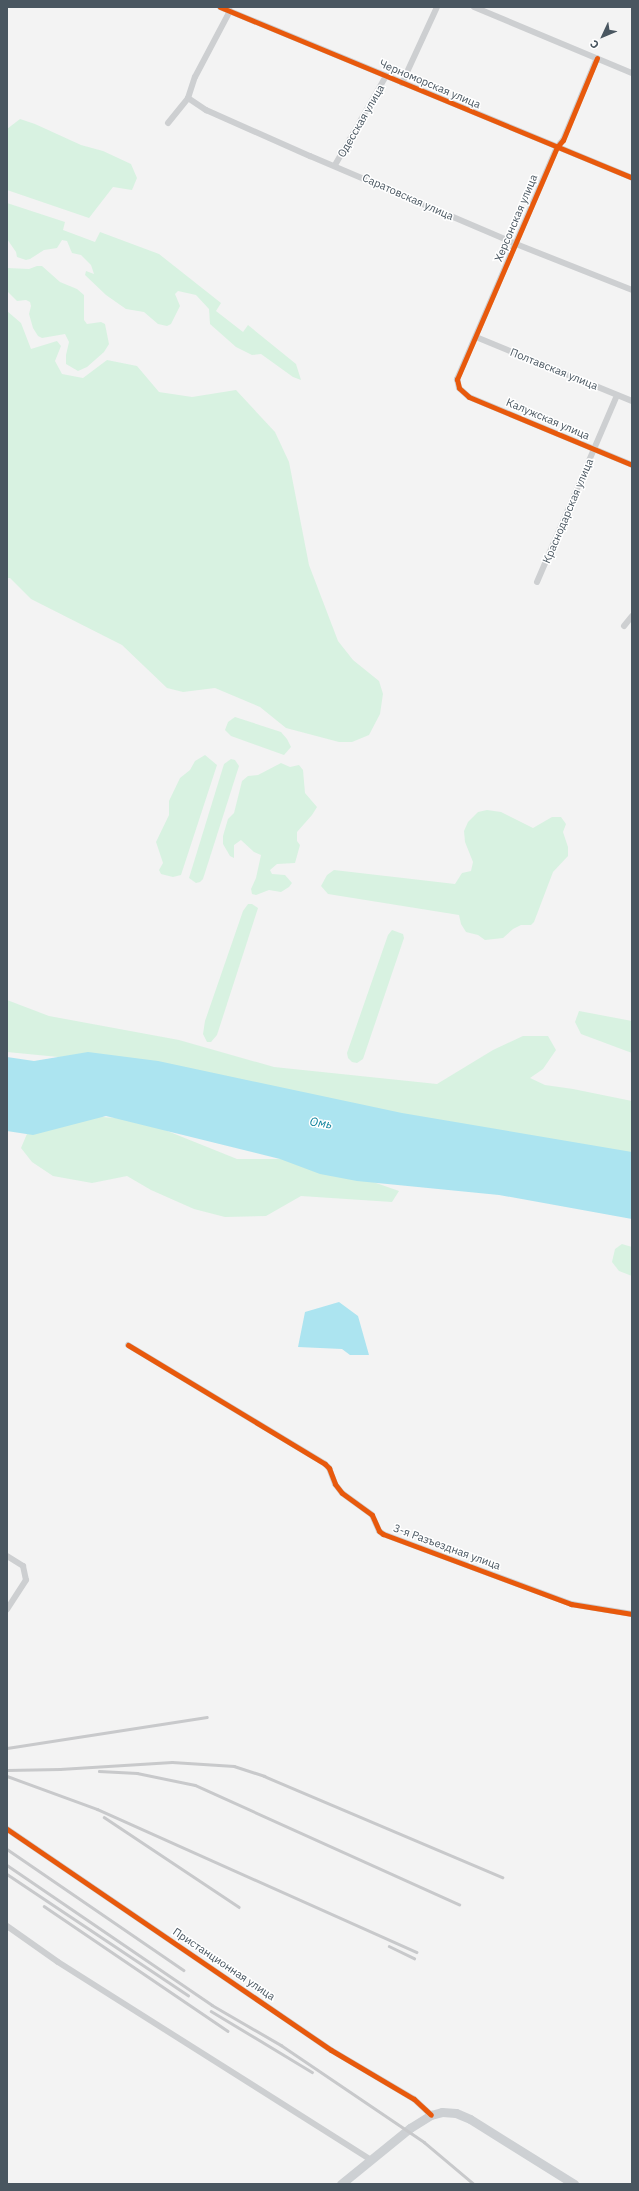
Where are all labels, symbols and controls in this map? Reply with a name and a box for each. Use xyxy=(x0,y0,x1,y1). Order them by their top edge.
north arrow xyxy=(583,16,623,56)
text: С xyxy=(587,37,602,52)
street label: Черноморская улица xyxy=(377,57,483,111)
street label: Одесская улица xyxy=(335,82,387,160)
street label: Саратовская улица xyxy=(360,171,456,223)
street label: Херсонская улица xyxy=(492,172,540,264)
street label: Полтавская улица xyxy=(508,345,600,393)
street label: Калужская улица xyxy=(504,395,592,443)
street label: Краснодарская улица xyxy=(540,457,596,565)
water label: Омь xyxy=(309,1114,333,1132)
street label: 3-я Разъездная улица xyxy=(392,1521,502,1573)
street label: Пристанционная улица xyxy=(170,1925,278,2003)

